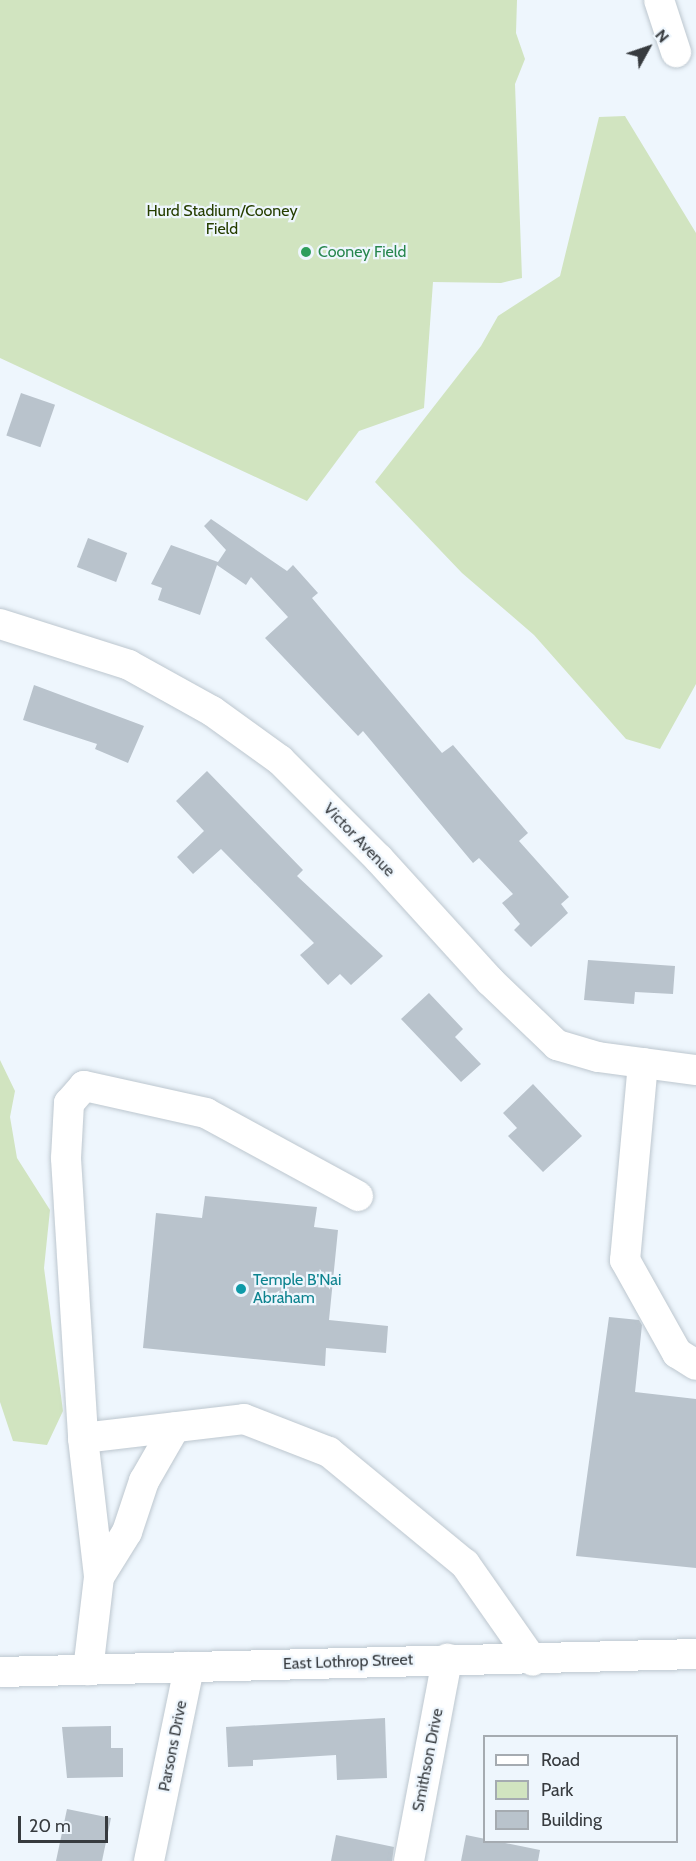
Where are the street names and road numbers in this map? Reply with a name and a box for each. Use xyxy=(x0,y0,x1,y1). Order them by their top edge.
street label: Victor Avenue xyxy=(319,799,399,881)
street label: East Lothrop Street xyxy=(283,1650,413,1674)
street label: Parsons Drive xyxy=(155,1699,191,1793)
street label: Smithson Drive xyxy=(409,1707,447,1813)

